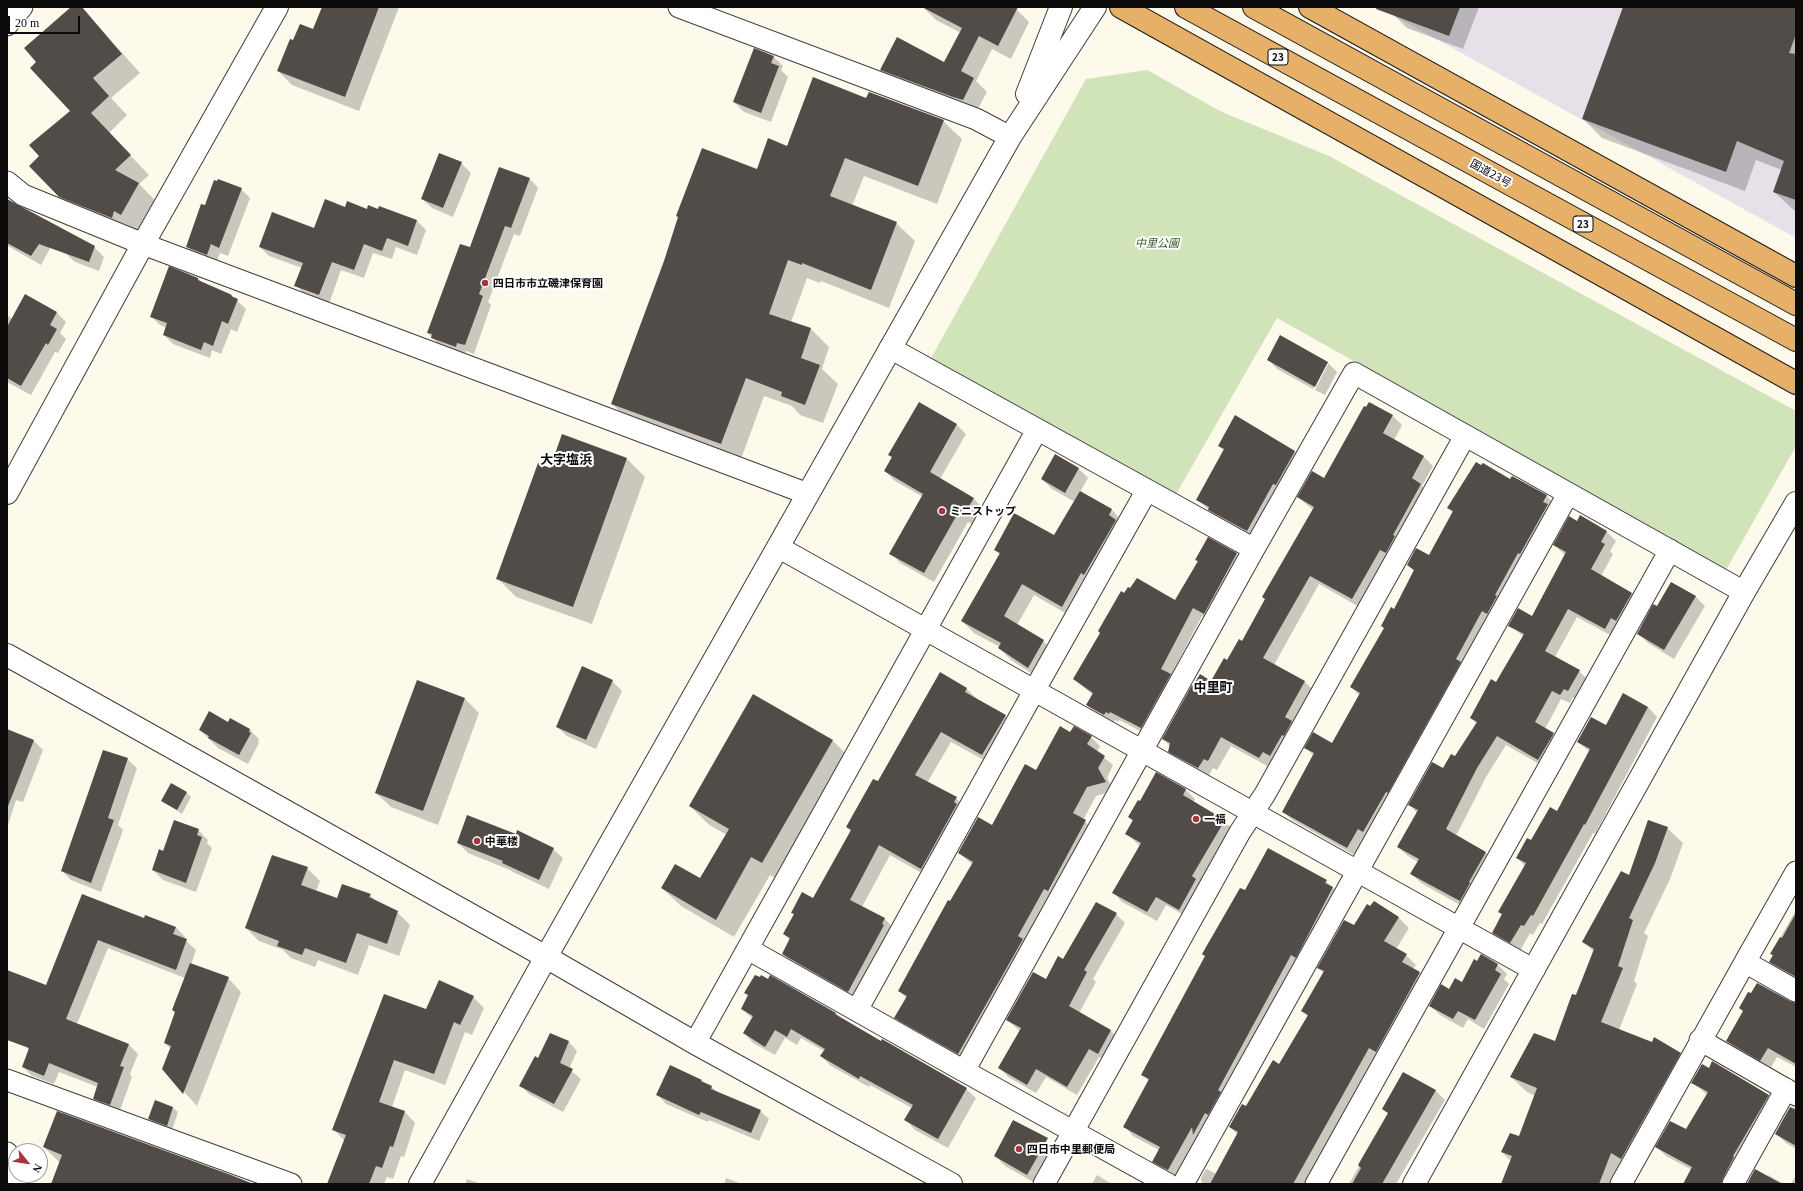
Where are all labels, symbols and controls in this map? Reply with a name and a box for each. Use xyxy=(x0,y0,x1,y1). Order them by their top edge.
scale bar xyxy=(10,8,82,34)
text: 20 m xyxy=(15,16,39,30)
road number: 23 xyxy=(1268,49,1288,65)
street label: 国道23号 xyxy=(1468,156,1514,190)
road number: 23 xyxy=(1573,216,1593,232)
park label: 中里公園 xyxy=(1135,236,1179,250)
place label: 四日市市立磯津保育園 xyxy=(493,276,603,290)
marker: 四日市市立磯津保育園 xyxy=(480,278,490,288)
district label: 大字塩浜 xyxy=(540,451,592,467)
place label: ミニストップ xyxy=(950,504,1016,518)
marker: ミニストップ xyxy=(937,506,947,516)
district label: 中里町 xyxy=(1194,679,1232,695)
place label: 一福 xyxy=(1204,812,1226,826)
marker: 一福 xyxy=(1191,814,1201,824)
place label: 中華楼 xyxy=(485,834,518,848)
marker: 中華楼 xyxy=(472,836,482,846)
place label: 四日市中里郵便局 xyxy=(1027,1142,1115,1156)
north arrow xyxy=(8,1143,48,1183)
marker: 四日市中里郵便局 xyxy=(1014,1144,1024,1154)
text: N xyxy=(30,1162,45,1175)

